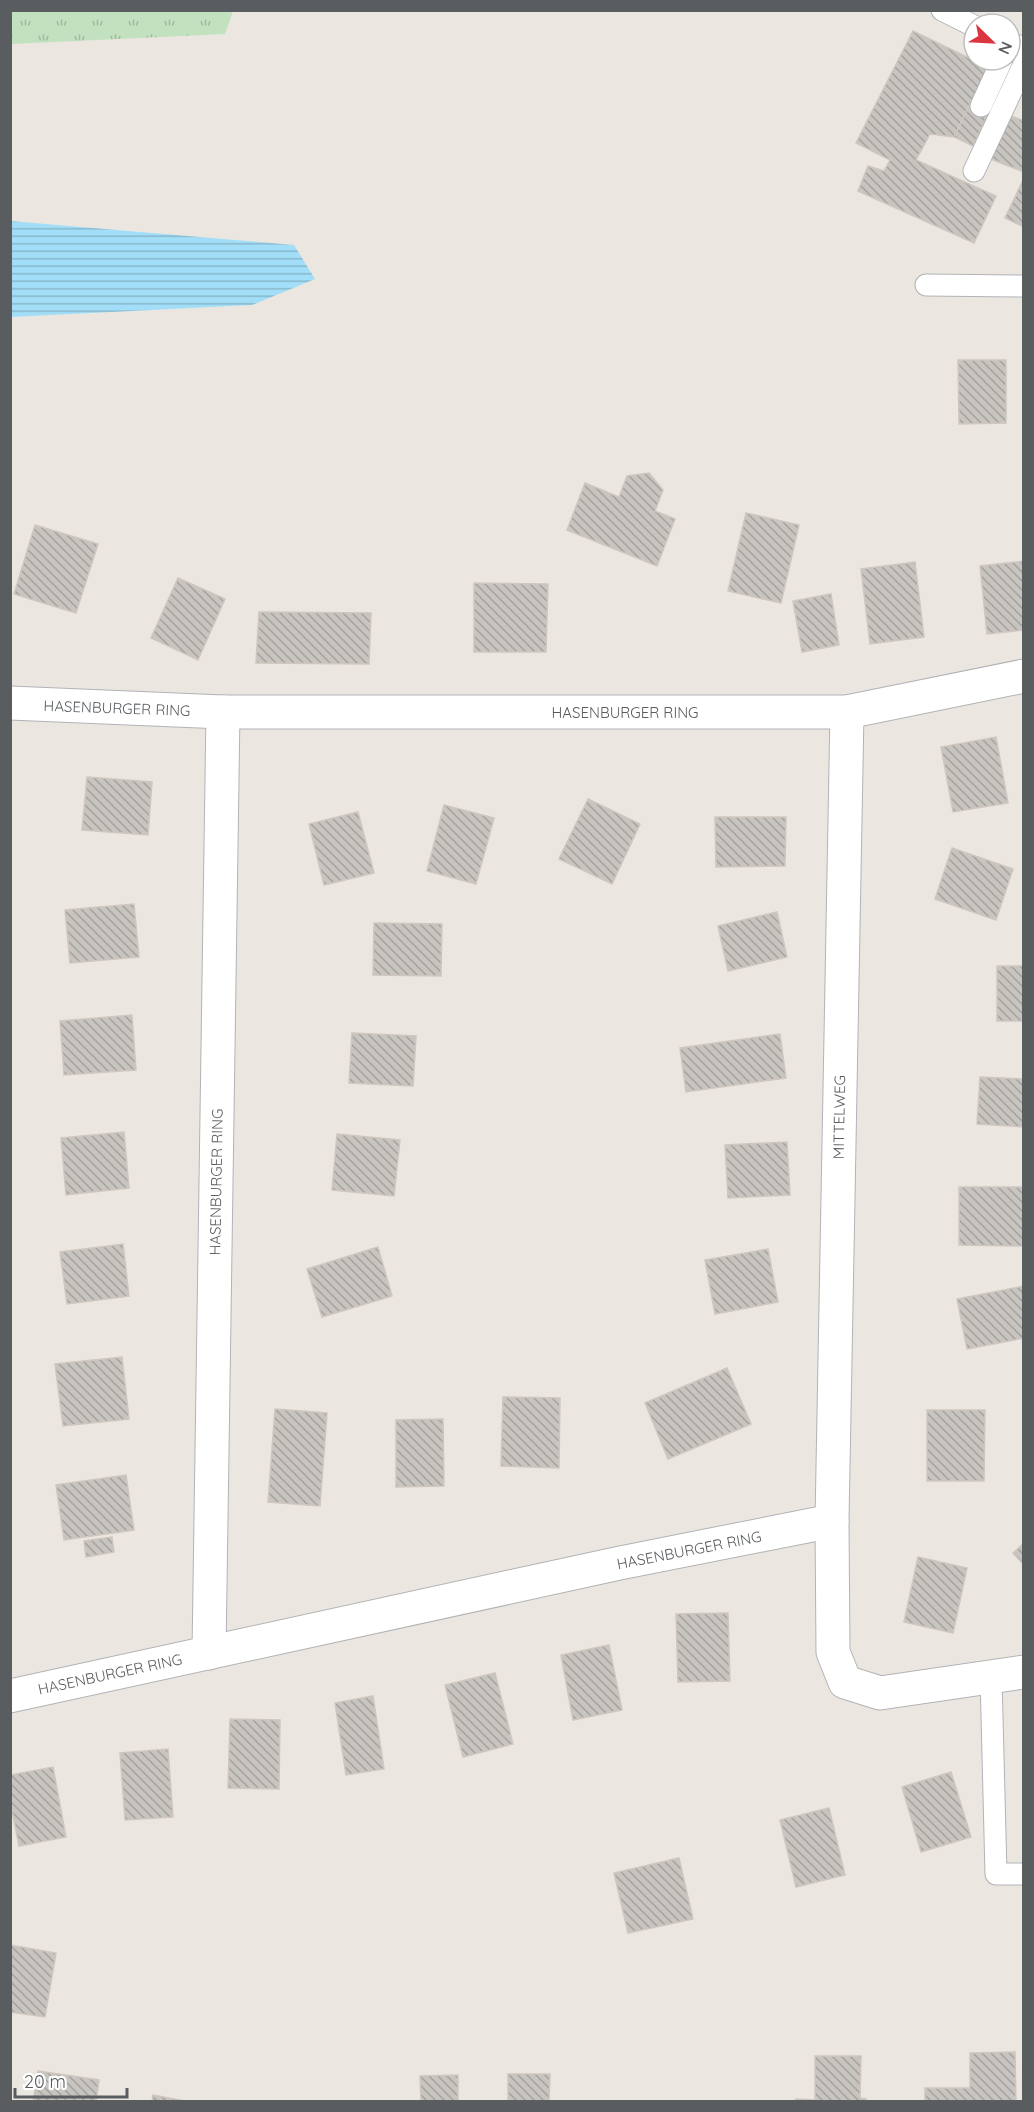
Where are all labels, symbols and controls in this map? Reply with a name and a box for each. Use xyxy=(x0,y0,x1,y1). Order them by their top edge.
north arrow xyxy=(962,12,1022,72)
text: N xyxy=(994,39,1017,58)
street label: HASENBURGER RING xyxy=(43,696,191,720)
street label: HASENBURGER RING xyxy=(552,703,698,722)
street label: MITTELWEG xyxy=(829,1075,849,1159)
street label: HASENBURGER RING xyxy=(205,1108,227,1256)
street label: HASENBURGER RING xyxy=(615,1527,763,1573)
street label: HASENBURGER RING xyxy=(36,1649,184,1699)
scale bar xyxy=(15,2061,128,2099)
text: 20 m xyxy=(24,2070,66,2093)

